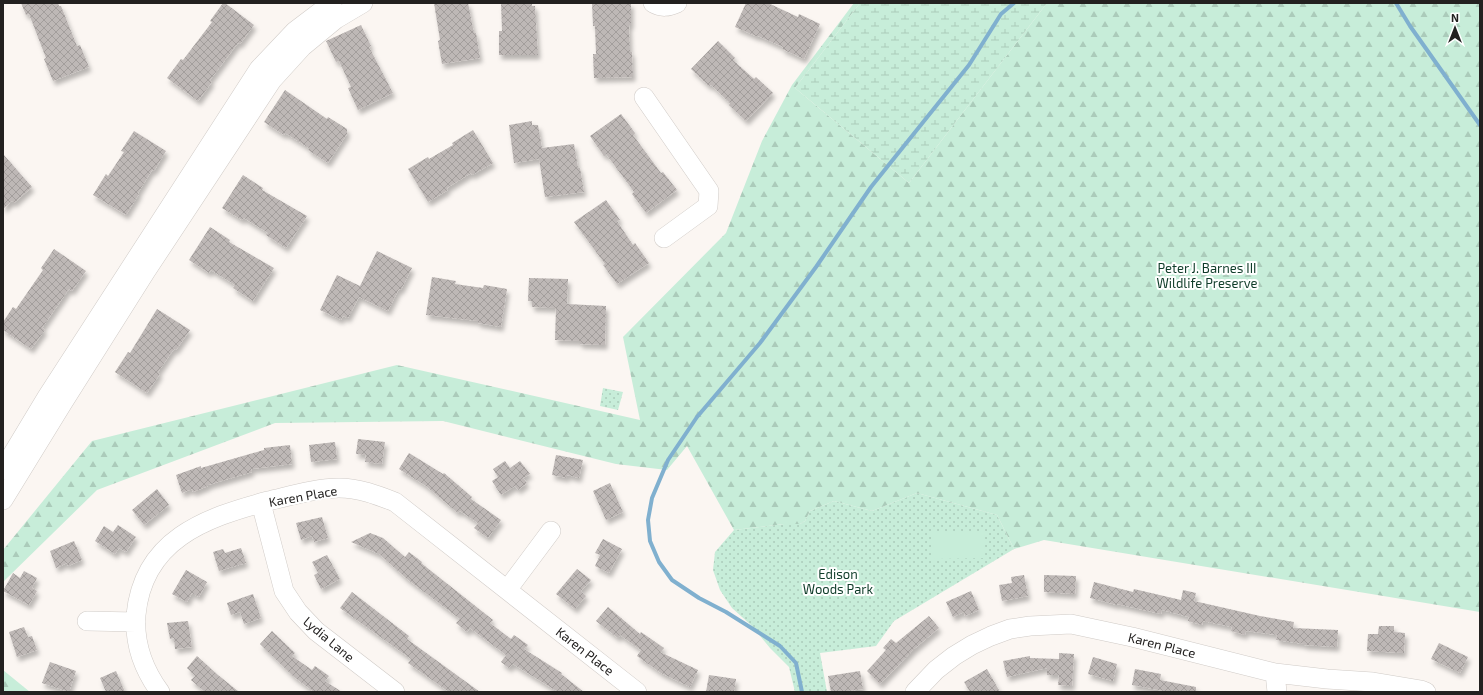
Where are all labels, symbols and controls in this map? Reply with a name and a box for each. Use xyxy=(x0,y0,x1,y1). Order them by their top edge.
north arrow xyxy=(1435,8,1475,48)
text: N xyxy=(1451,11,1459,24)
park label: Peter J. Barnes III Wildlife Preserve xyxy=(1157,260,1257,291)
street label: Karen Place xyxy=(268,482,338,510)
park label: Edison Woods Park xyxy=(803,566,874,597)
street label: Lydia Lane xyxy=(300,613,358,665)
street label: Karen Place xyxy=(553,623,617,679)
street label: Karen Place xyxy=(1126,629,1198,661)

